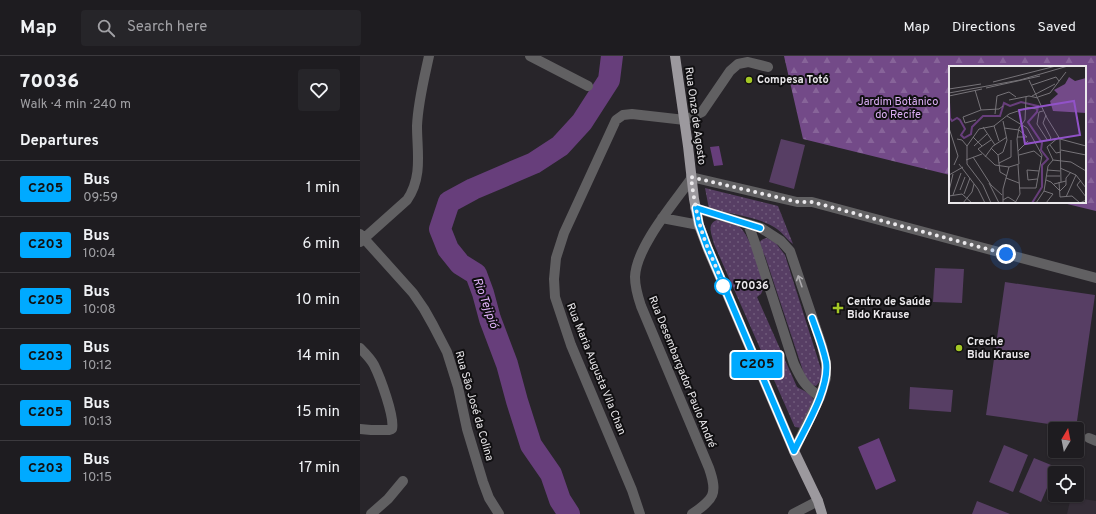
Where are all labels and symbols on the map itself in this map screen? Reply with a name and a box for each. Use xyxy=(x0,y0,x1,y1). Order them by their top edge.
street label: Rua Onze de Agosto xyxy=(681,66,709,166)
inset map xyxy=(949,66,1086,203)
place label: Compesa Totó xyxy=(757,73,829,87)
marker: Compesa Totó xyxy=(744,75,754,85)
park label: Jardim Botânico do Recife xyxy=(858,95,938,122)
your location xyxy=(996,244,1016,264)
water label: Rio Tejipió xyxy=(468,275,502,331)
one-way arrow xyxy=(795,275,803,287)
marker: 70036 xyxy=(714,277,732,295)
place label: 70036 xyxy=(735,279,769,293)
street label: Rua Desembargador Paulo André xyxy=(645,294,719,450)
place label: Centro de Saúde Bido Krause xyxy=(847,295,931,322)
street label: Rua Maria Augusta Vila Chan xyxy=(563,301,629,437)
marker: Centro de Saúde Bido Krause xyxy=(832,302,844,314)
place label: Creche Bidu Krause xyxy=(967,335,1030,362)
marker: Creche Bidu Krause xyxy=(954,343,964,353)
street label: Rua São José da Colina xyxy=(452,349,497,463)
line badge: C205 xyxy=(729,352,785,378)
north arrow xyxy=(1048,422,1084,458)

